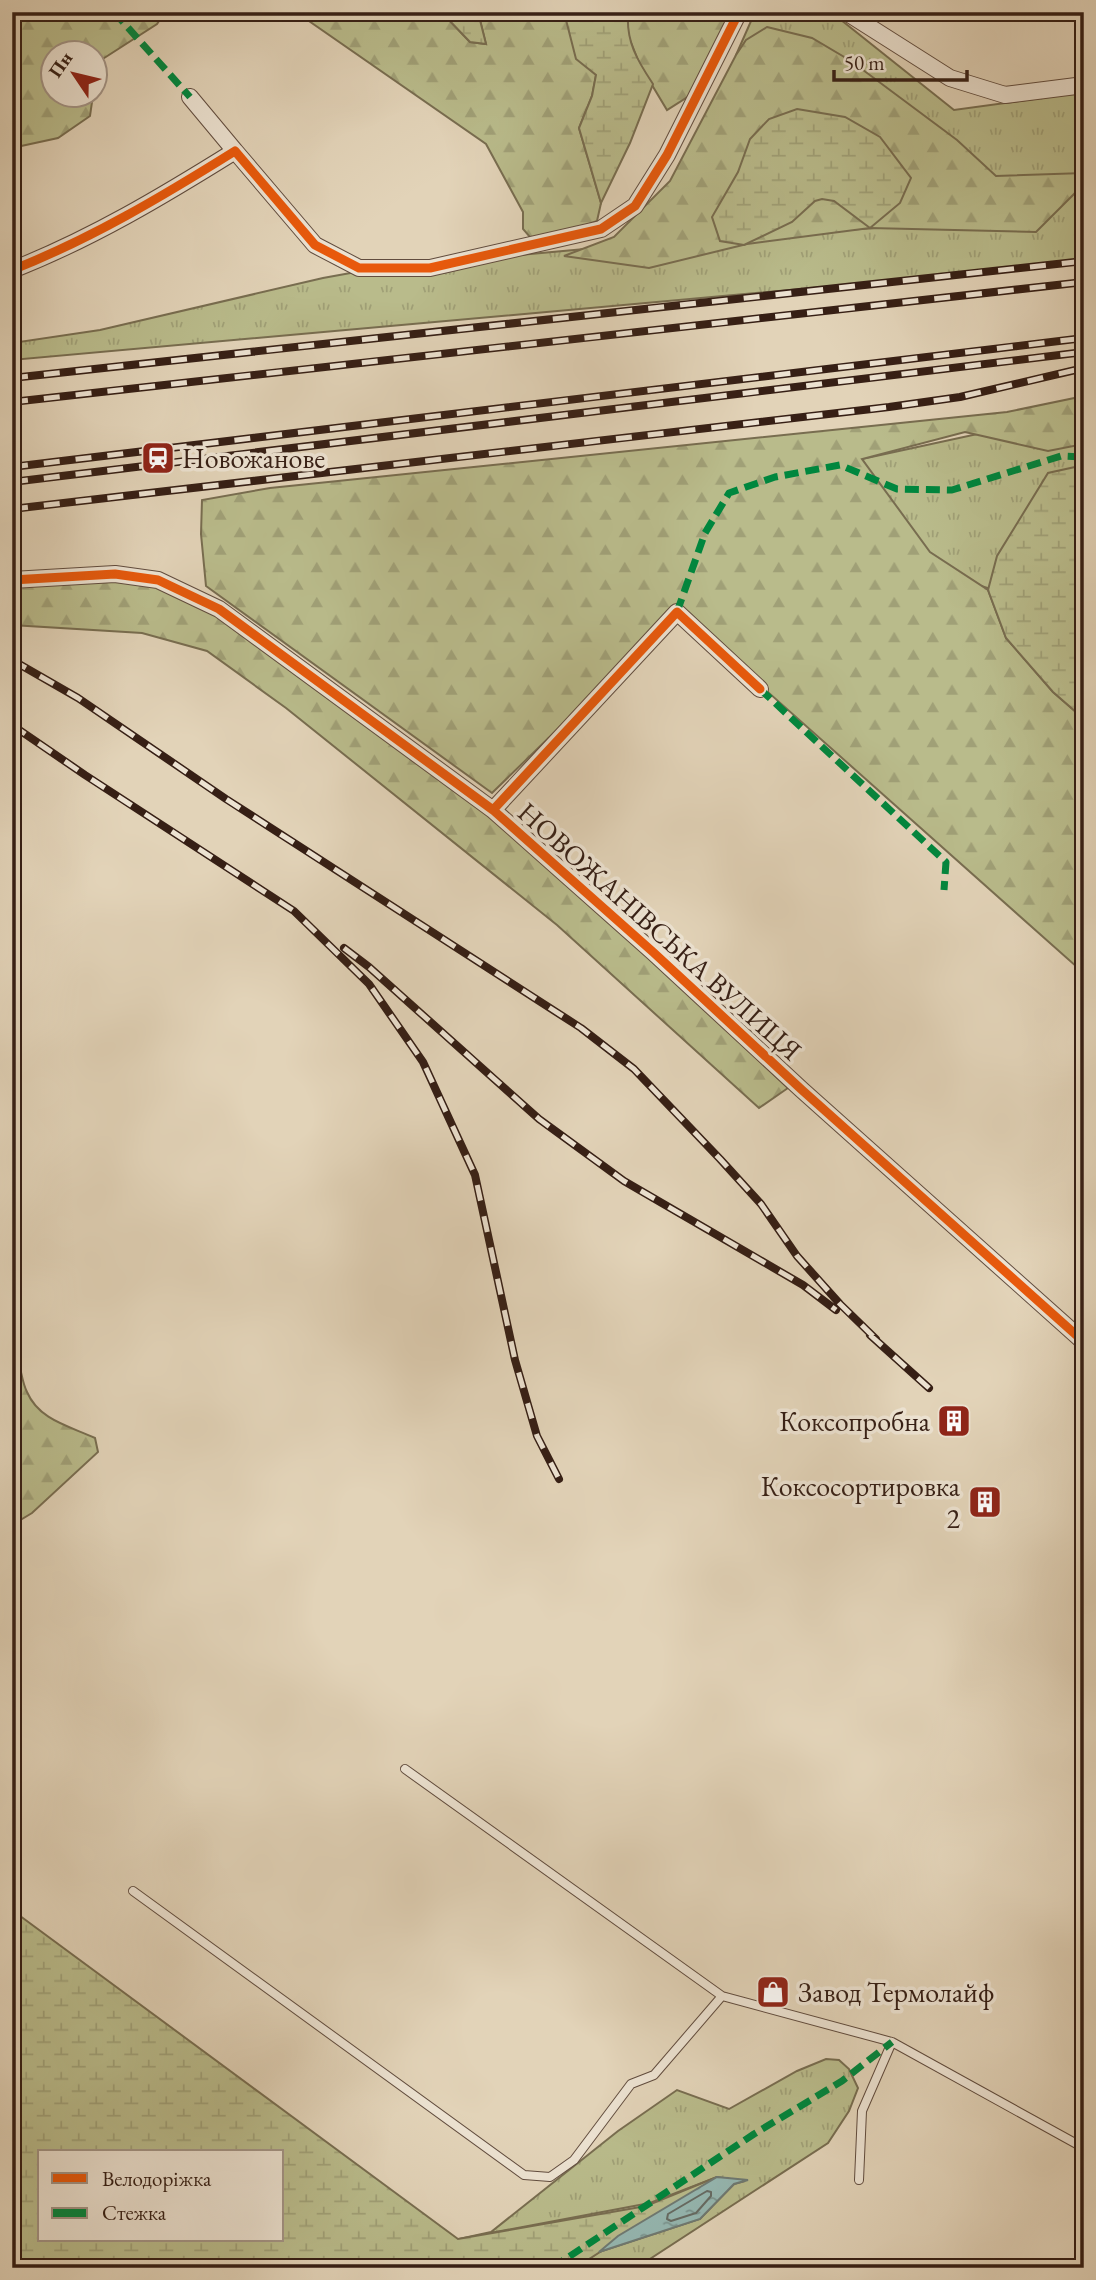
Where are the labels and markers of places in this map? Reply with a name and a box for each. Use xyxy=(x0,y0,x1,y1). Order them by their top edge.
station icon: Новожанове xyxy=(139,439,177,477)
place label: Новожанове xyxy=(182,440,325,476)
building icon: Коксопробна xyxy=(935,1402,973,1440)
place label: Коксопробна xyxy=(779,1403,931,1439)
place label: Коксосортировка 2 xyxy=(761,1468,961,1536)
building icon: Коксосортировка 2 xyxy=(966,1483,1004,1521)
shop icon: Завод Термолайф xyxy=(754,1973,792,2011)
place label: Завод Термолайф xyxy=(798,1974,994,2010)

